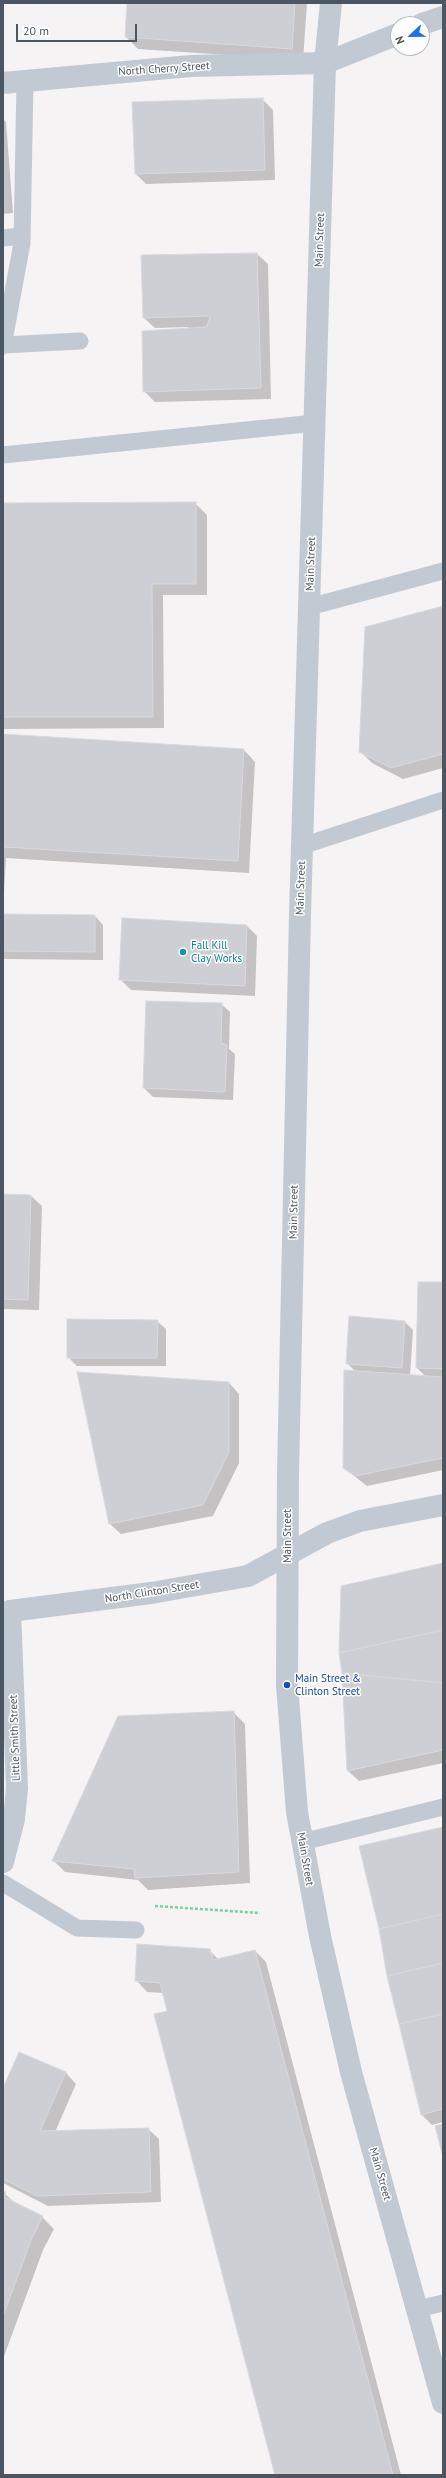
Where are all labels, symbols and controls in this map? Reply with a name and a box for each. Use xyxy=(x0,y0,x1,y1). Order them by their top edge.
scale bar xyxy=(18,16,139,42)
north arrow xyxy=(390,16,430,56)
text: 20 m xyxy=(23,23,49,38)
text: N xyxy=(392,34,408,46)
street label: North Cherry Street xyxy=(118,59,210,79)
street label: Main Street xyxy=(312,213,328,267)
street label: Main Street xyxy=(303,537,319,591)
street label: Main Street xyxy=(293,861,309,915)
place label: Fall Kill Clay Works xyxy=(191,939,242,965)
marker: Fall Kill Clay Works xyxy=(178,947,188,957)
street label: Main Street xyxy=(287,1185,301,1239)
street label: Main Street xyxy=(281,1509,295,1563)
street label: North Clinton Street xyxy=(104,1578,200,1606)
place label: Main Street & Clinton Street xyxy=(295,1672,361,1698)
marker: Main Street & Clinton Street xyxy=(282,1680,292,1690)
street label: Little Smith Street xyxy=(7,1695,23,1781)
street label: Main Street xyxy=(294,1831,316,1887)
street label: Main Street xyxy=(366,2146,394,2202)

